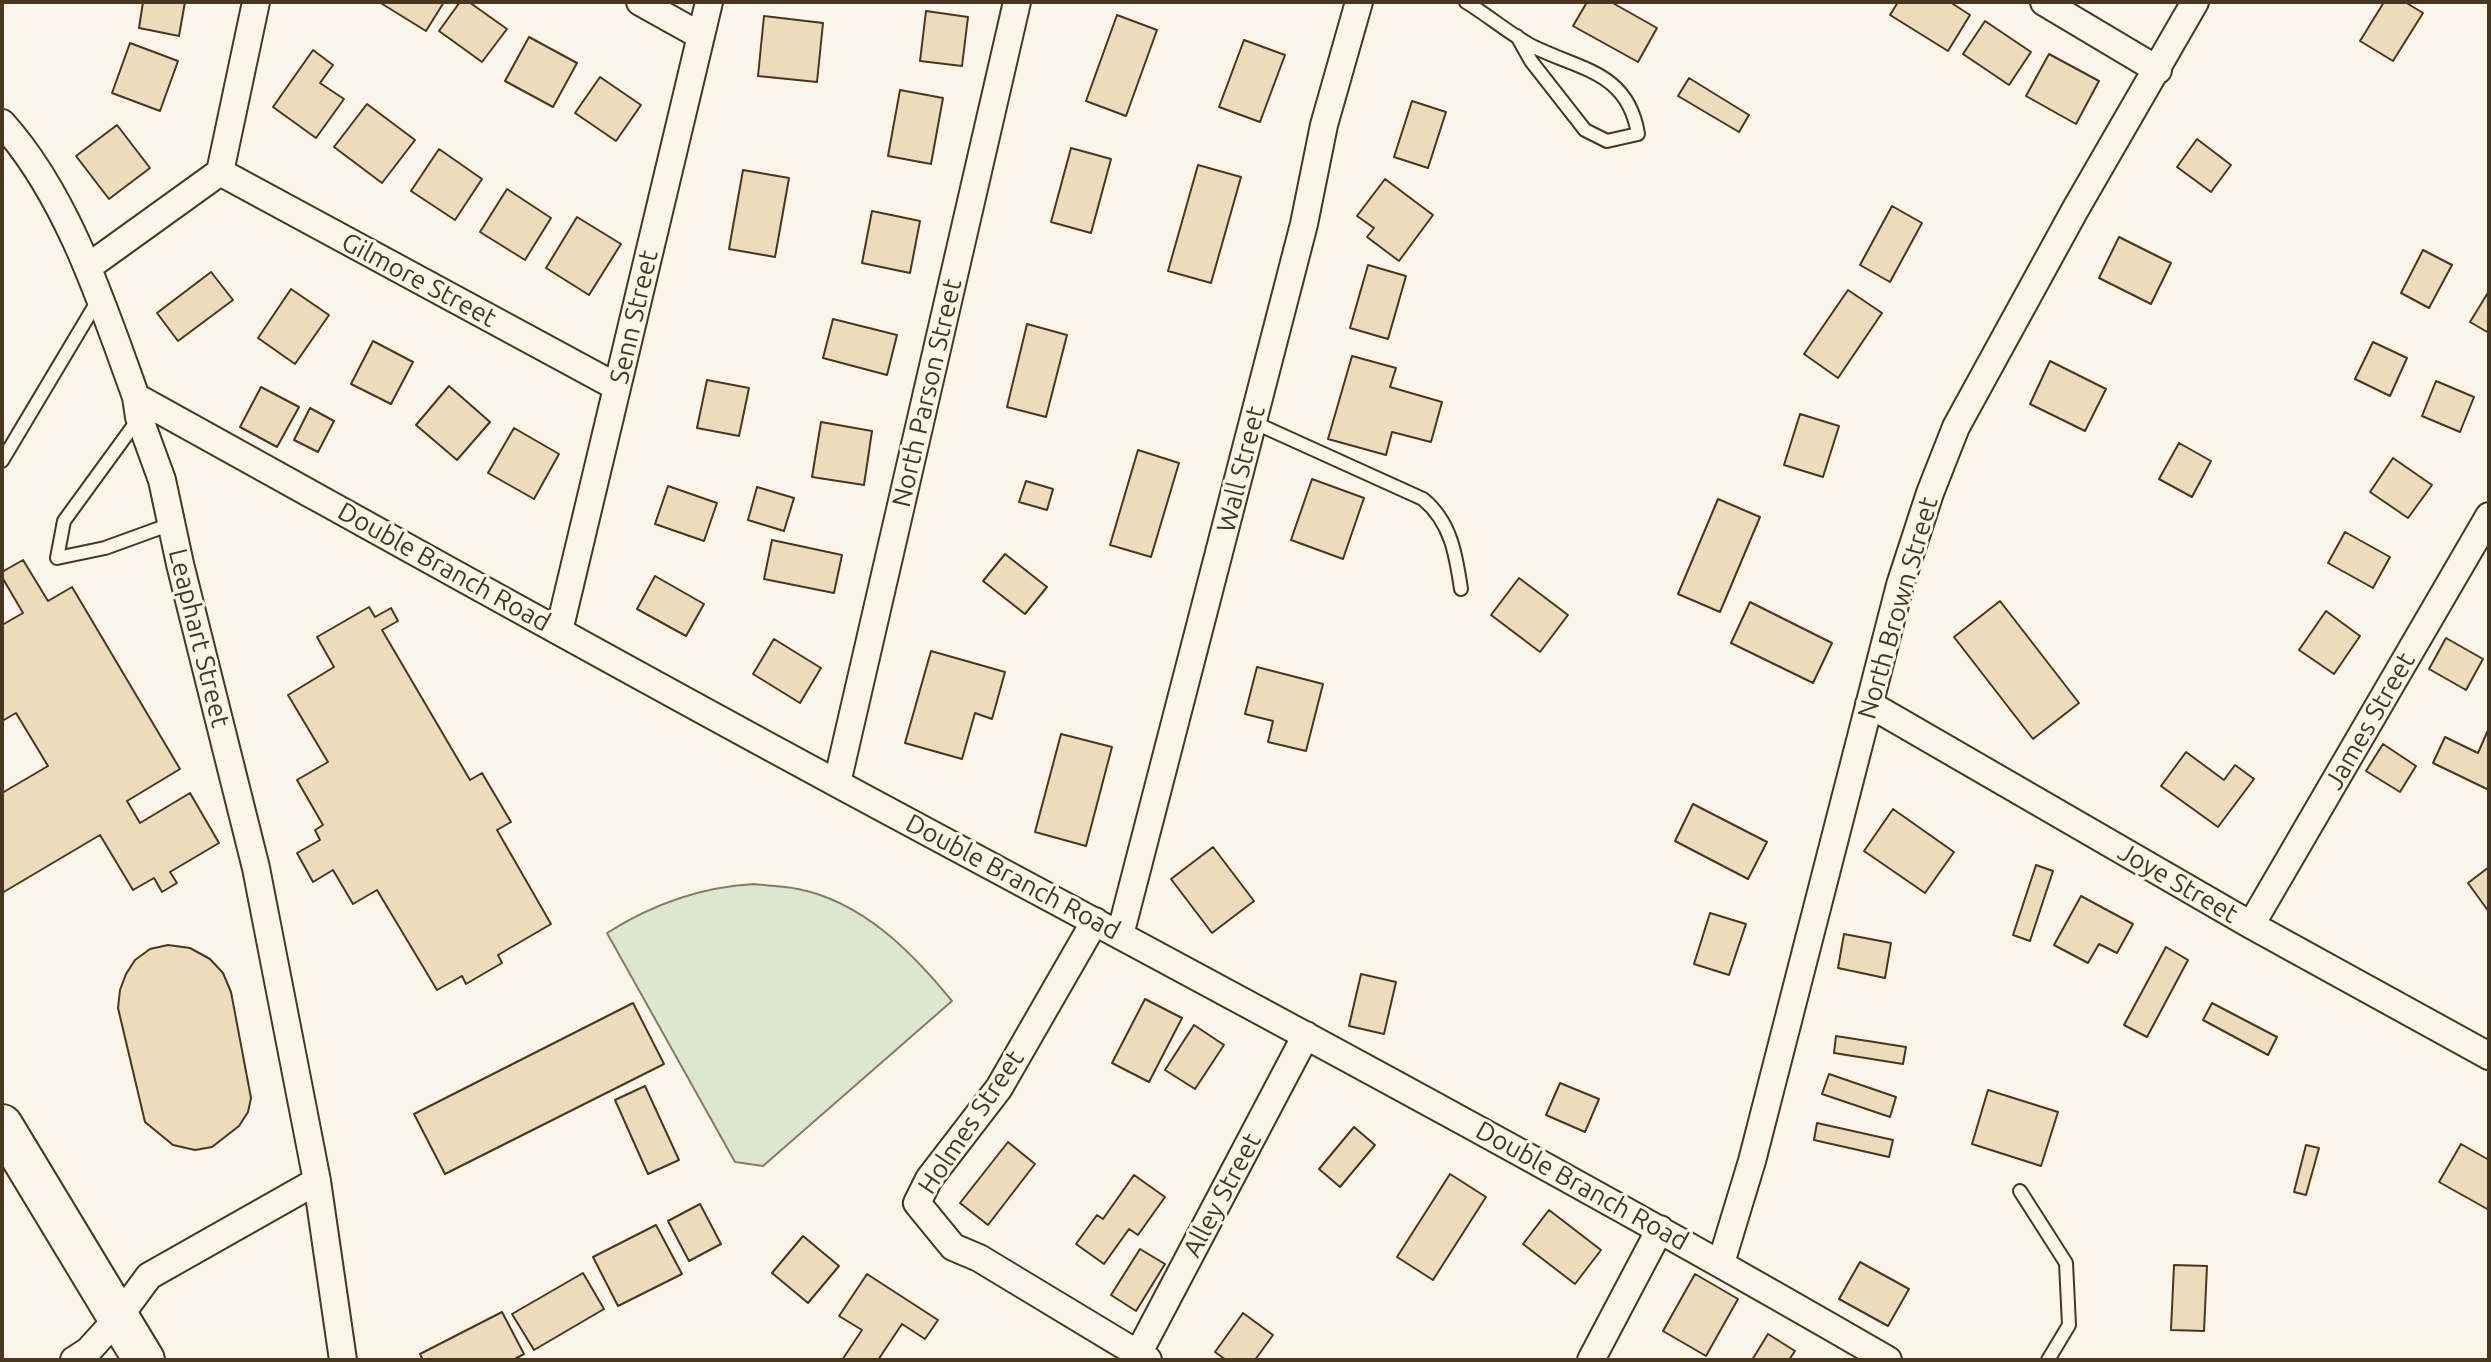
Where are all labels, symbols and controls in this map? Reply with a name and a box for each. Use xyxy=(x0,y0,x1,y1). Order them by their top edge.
street label: Gilmore Street xyxy=(336,226,502,334)
street label: Senn Street xyxy=(603,247,665,387)
street label: North Parson Street xyxy=(886,276,968,510)
street label: Wall Street xyxy=(1210,403,1272,535)
street label: North Brown Street xyxy=(1851,493,1945,723)
street label: Double Branch Road xyxy=(332,496,556,638)
street label: Leaphart Street xyxy=(162,545,236,731)
street label: James Street xyxy=(2318,647,2422,795)
street label: Double Branch Road xyxy=(901,807,1125,947)
street label: Joye Street xyxy=(2112,836,2244,930)
street label: Holmes Street xyxy=(911,1044,1031,1200)
street label: Double Branch Road xyxy=(1470,1115,1694,1257)
street label: Alley Street xyxy=(1176,1128,1268,1262)

